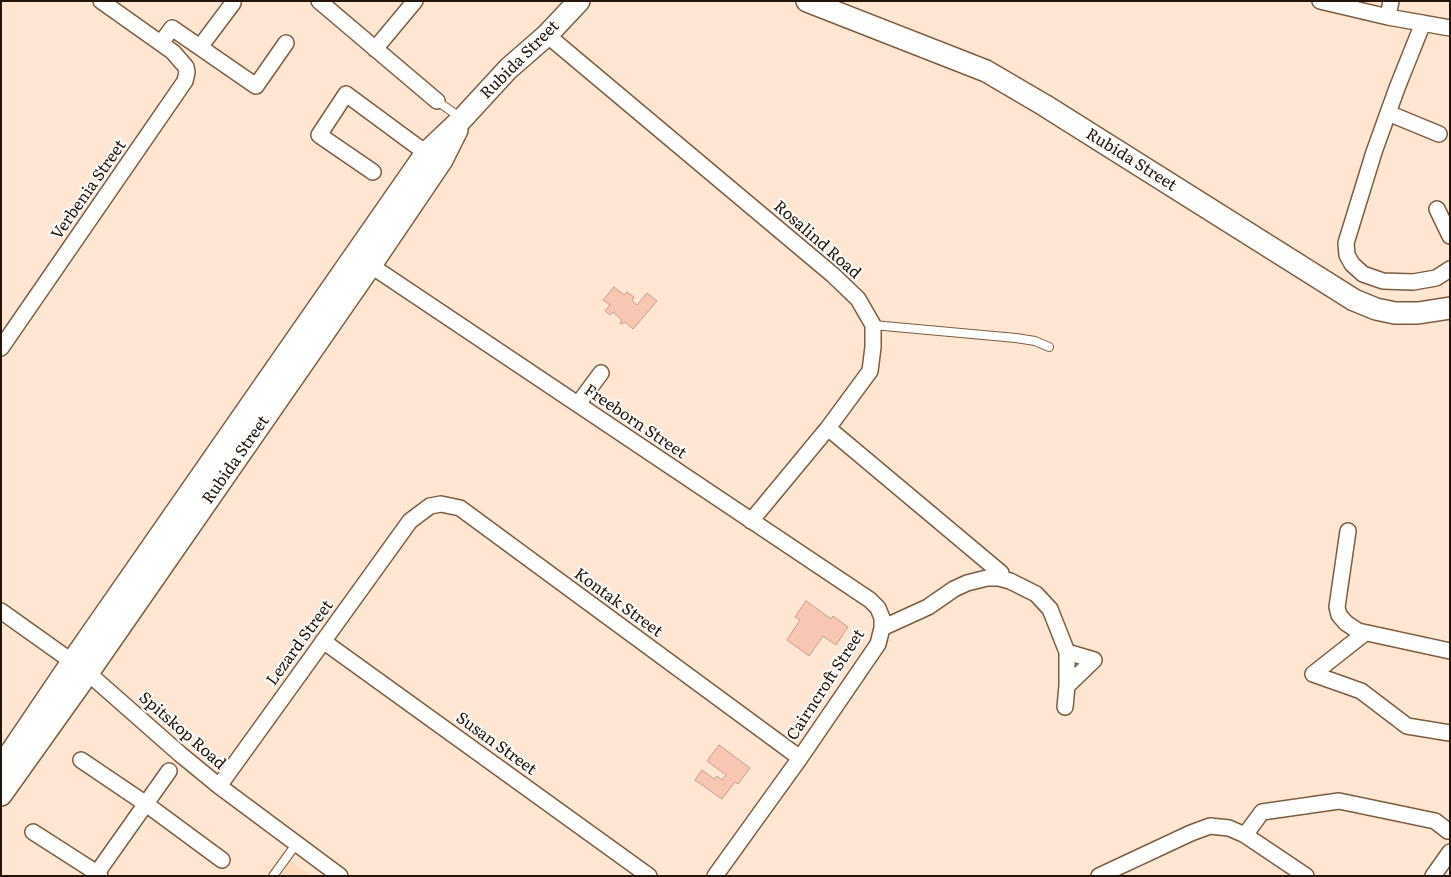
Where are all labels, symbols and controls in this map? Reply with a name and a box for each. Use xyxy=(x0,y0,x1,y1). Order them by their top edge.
street label: Rubida Street xyxy=(477,17,563,103)
street label: Rubida Street xyxy=(1082,125,1180,195)
street label: Verbenia Street xyxy=(48,137,130,243)
street label: Rosalind Road xyxy=(770,197,864,283)
street label: Freeborn Street xyxy=(580,381,690,463)
street label: Rubida Street xyxy=(199,412,273,508)
street label: Kontak Street xyxy=(570,564,666,642)
street label: Lezard Street xyxy=(263,597,337,689)
street label: Cairncroft Street xyxy=(783,626,869,744)
street label: Spitskop Road xyxy=(135,688,229,774)
street label: Susan Street xyxy=(452,708,540,780)

